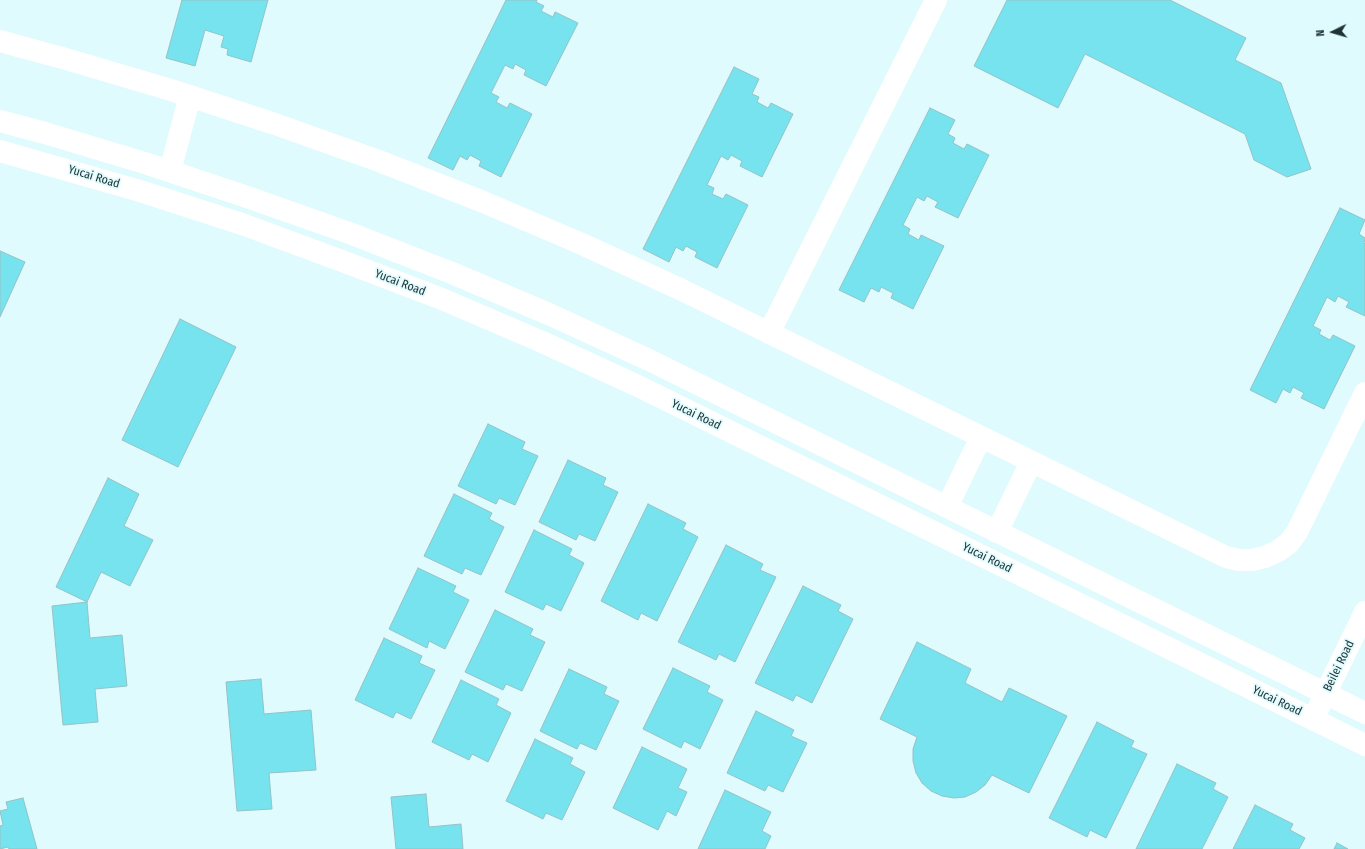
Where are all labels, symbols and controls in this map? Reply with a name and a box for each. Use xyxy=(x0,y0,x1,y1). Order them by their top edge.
north arrow xyxy=(1313,12,1353,52)
text: N xyxy=(1314,29,1327,37)
street label: Yucai Road xyxy=(66,162,122,192)
street label: Yucai Road xyxy=(373,267,427,299)
street label: Yucai Road xyxy=(669,397,723,433)
street label: Yucai Road xyxy=(960,540,1014,576)
street label: Beilei Road xyxy=(1320,638,1358,694)
street label: Yucai Road xyxy=(1250,683,1304,719)

